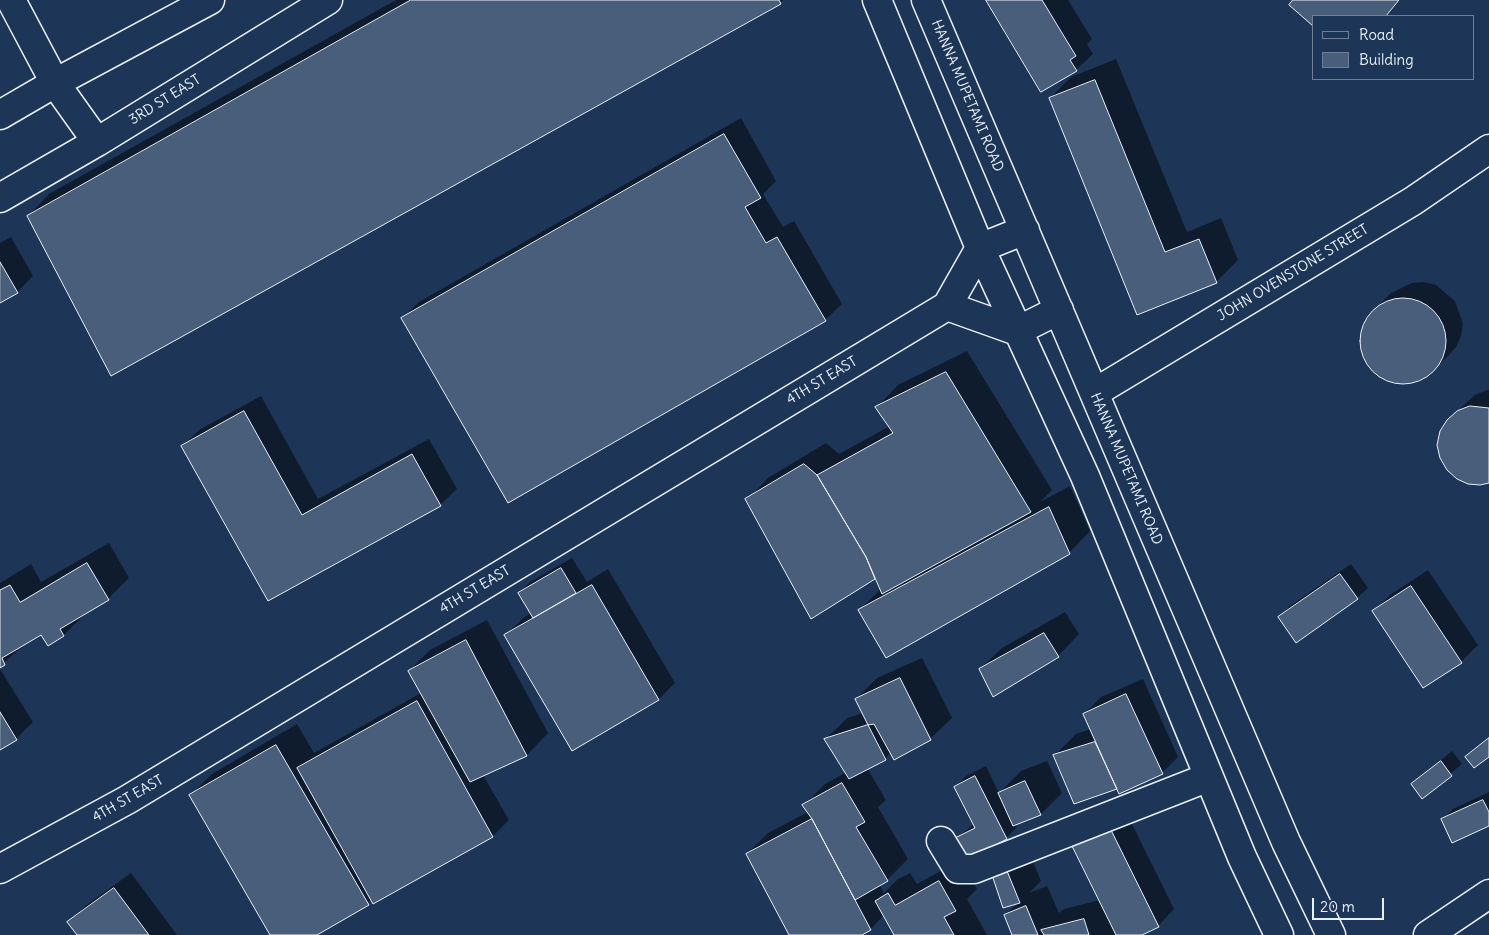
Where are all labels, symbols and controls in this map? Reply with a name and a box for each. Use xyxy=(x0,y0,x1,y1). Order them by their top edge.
legend xyxy=(1312,15,1474,80)
street label: HANNA MUPETAMI ROAD xyxy=(927,18,1007,174)
text: Road xyxy=(1359,25,1394,44)
text: Building xyxy=(1359,50,1414,69)
street label: 3RD ST EAST xyxy=(126,71,204,129)
street label: JOHN OVENSTONE STREET xyxy=(1214,221,1372,325)
street label: 4TH ST EAST xyxy=(784,353,860,409)
street label: HANNA MUPETAMI ROAD xyxy=(1086,391,1166,547)
street label: 4TH ST EAST xyxy=(437,562,513,618)
street label: 4TH ST EAST xyxy=(89,772,167,826)
scale bar xyxy=(1314,888,1386,920)
text: 20 m xyxy=(1320,897,1355,916)

